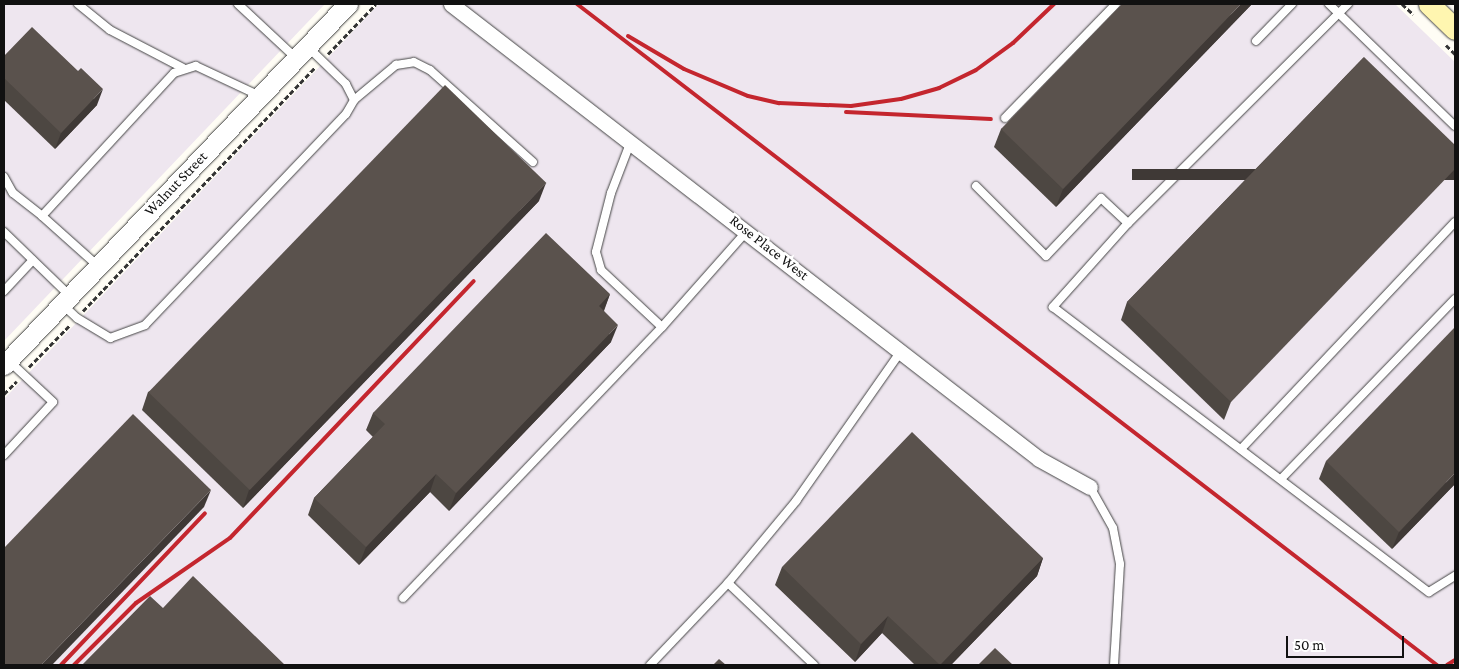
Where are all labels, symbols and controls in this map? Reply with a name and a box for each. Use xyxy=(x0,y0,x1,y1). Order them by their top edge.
street label: Walnut Street xyxy=(141,148,211,220)
street label: Rose Place West xyxy=(726,212,812,284)
scale bar xyxy=(1289,626,1406,658)
text: 50 m xyxy=(1294,637,1324,653)

